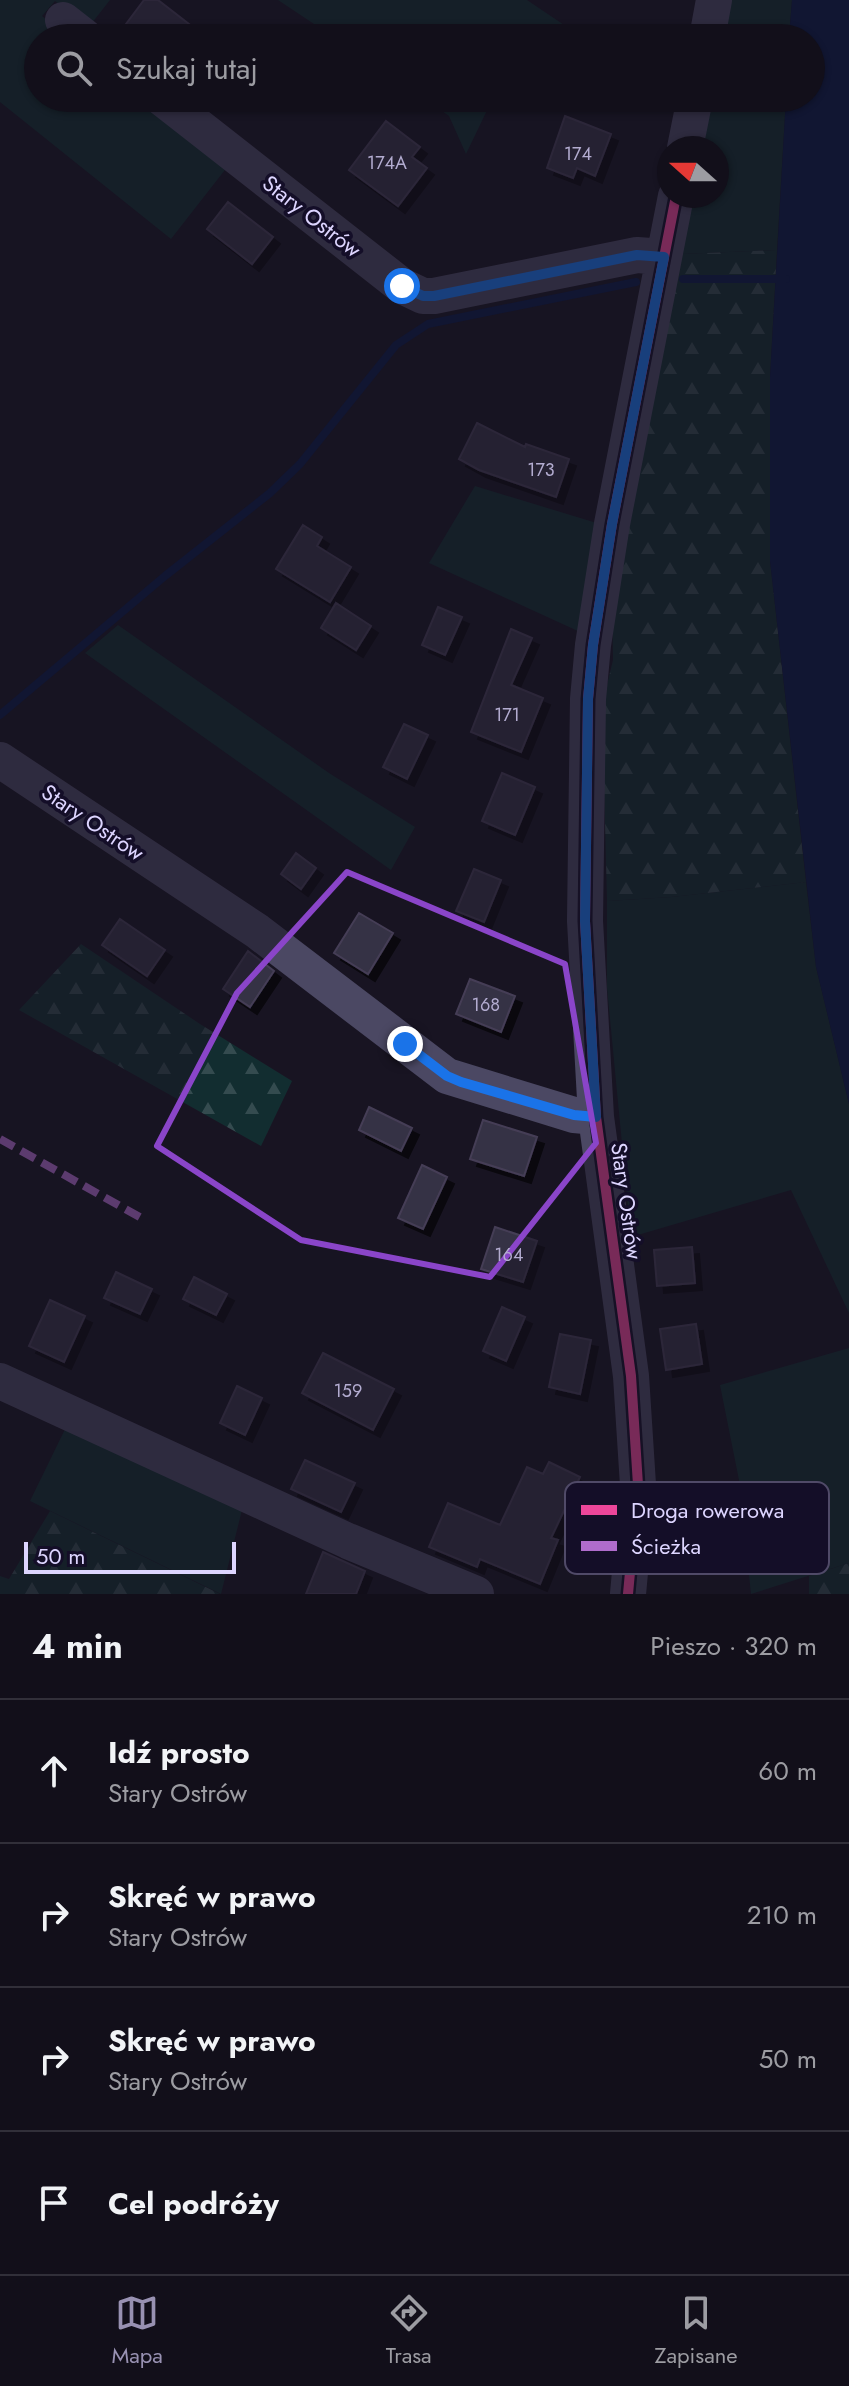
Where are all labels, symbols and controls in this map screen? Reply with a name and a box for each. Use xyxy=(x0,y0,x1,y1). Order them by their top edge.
search box xyxy=(24,24,825,112)
icon: search xyxy=(52,46,96,90)
text: Szukaj tutaj xyxy=(116,47,258,90)
north arrow xyxy=(657,136,729,208)
house number: 174 xyxy=(564,141,592,167)
house number: 174A xyxy=(367,150,407,176)
street label: Stary Ostrów xyxy=(256,167,368,265)
route start xyxy=(384,268,420,304)
house number: 173 xyxy=(527,457,555,483)
house number: 171 xyxy=(494,702,520,728)
street label: Stary Ostrów xyxy=(35,776,151,868)
house number: 168 xyxy=(472,992,500,1018)
route end xyxy=(387,1026,423,1062)
street label: Stary Ostrów xyxy=(603,1140,651,1262)
house number: 164 xyxy=(495,1242,523,1268)
house number: 159 xyxy=(334,1378,362,1404)
legend xyxy=(565,1482,829,1574)
text: Droga rowerowa xyxy=(631,1494,784,1526)
text: Ścieżka xyxy=(631,1530,701,1562)
scale bar xyxy=(24,1538,236,1574)
text: 50 m xyxy=(36,1540,85,1572)
text: 4 min xyxy=(32,1622,123,1671)
text: Pieszo · 320 m xyxy=(650,1627,817,1665)
text: Idź prosto xyxy=(108,1731,250,1774)
icon: ahead xyxy=(32,1749,76,1793)
text: 60 m xyxy=(758,1752,817,1790)
text: Stary Ostrów xyxy=(108,1774,247,1812)
text: Skręć w prawo xyxy=(108,1875,316,1918)
icon: right xyxy=(32,1893,76,1937)
text: 210 m xyxy=(747,1896,817,1934)
text: Stary Ostrów xyxy=(108,1918,247,1956)
text: Skręć w prawo xyxy=(108,2019,316,2062)
icon: right xyxy=(32,2037,76,2081)
text: 50 m xyxy=(759,2040,817,2078)
text: Stary Ostrów xyxy=(108,2062,247,2100)
icon: arrive xyxy=(32,2181,76,2225)
text: Cel podróży xyxy=(108,2182,279,2225)
tab: Mapa xyxy=(111,2291,163,2371)
tab: Trasa xyxy=(386,2291,432,2371)
tab: Zapisane xyxy=(654,2291,738,2371)

